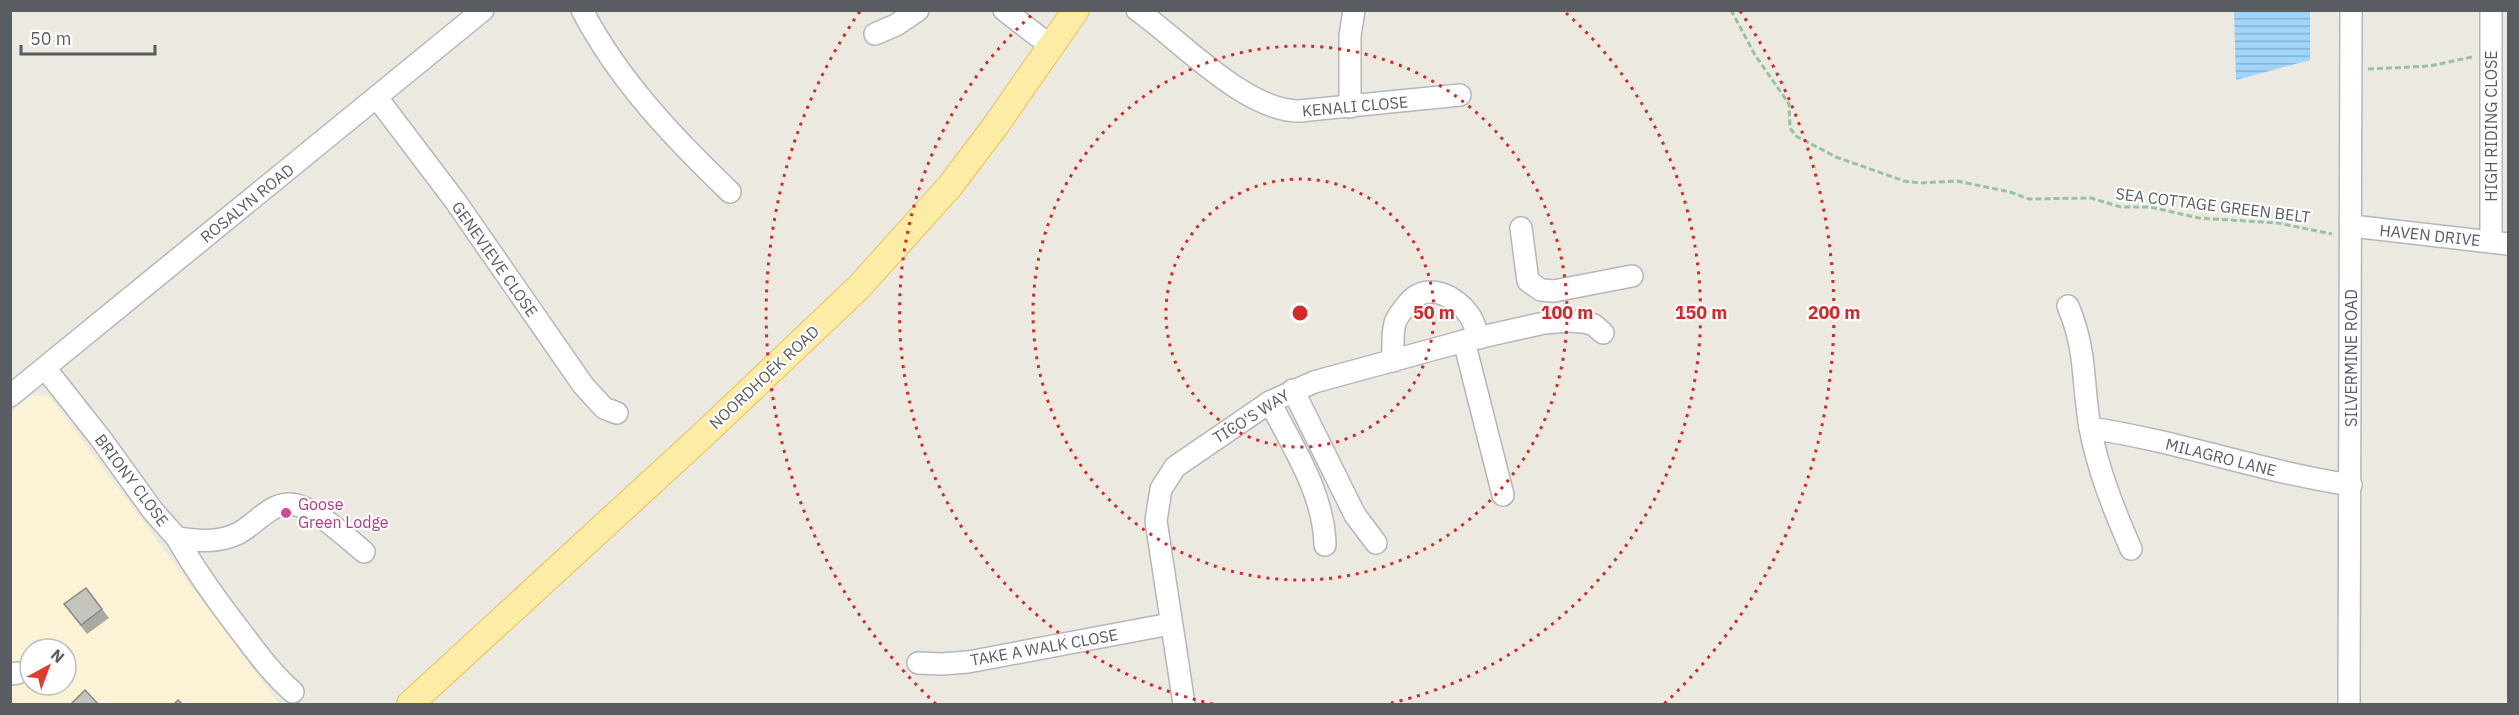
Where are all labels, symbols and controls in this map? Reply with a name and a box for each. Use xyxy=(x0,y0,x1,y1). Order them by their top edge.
scale bar xyxy=(21,18,154,56)
text: 50 m xyxy=(30,27,72,50)
street label: HIGH RIDING CLOSE xyxy=(2481,50,2501,202)
street label: KENALI CLOSE xyxy=(1301,91,1409,121)
street label: ROSALYN ROAD xyxy=(196,159,298,247)
street label: SEA COTTAGE GREEN BELT xyxy=(2114,183,2312,227)
street label: GENEVIEVE CLOSE xyxy=(448,197,542,321)
street label: HAVEN DRIVE xyxy=(2378,220,2482,250)
street label: SILVERMINE ROAD xyxy=(2341,289,2361,427)
text: 50 m xyxy=(1413,301,1455,324)
text: 100 m xyxy=(1541,301,1593,324)
text: 150 m xyxy=(1675,301,1727,324)
text: 200 m xyxy=(1808,301,1860,324)
centre of rings xyxy=(1290,303,1310,323)
street label: NOORDHOEK ROAD xyxy=(705,321,823,433)
street label: TICO'S WAY xyxy=(1209,384,1293,447)
street label: BRIONY CLOSE xyxy=(91,430,173,530)
street label: MILAGRO LANE xyxy=(2164,434,2278,480)
place label: Goose Green Lodge xyxy=(298,494,389,532)
marker: Goose Green Lodge xyxy=(279,506,293,520)
street label: TAKE A WALK CLOSE xyxy=(969,624,1119,670)
north arrow xyxy=(18,637,78,697)
text: N xyxy=(47,644,69,667)

